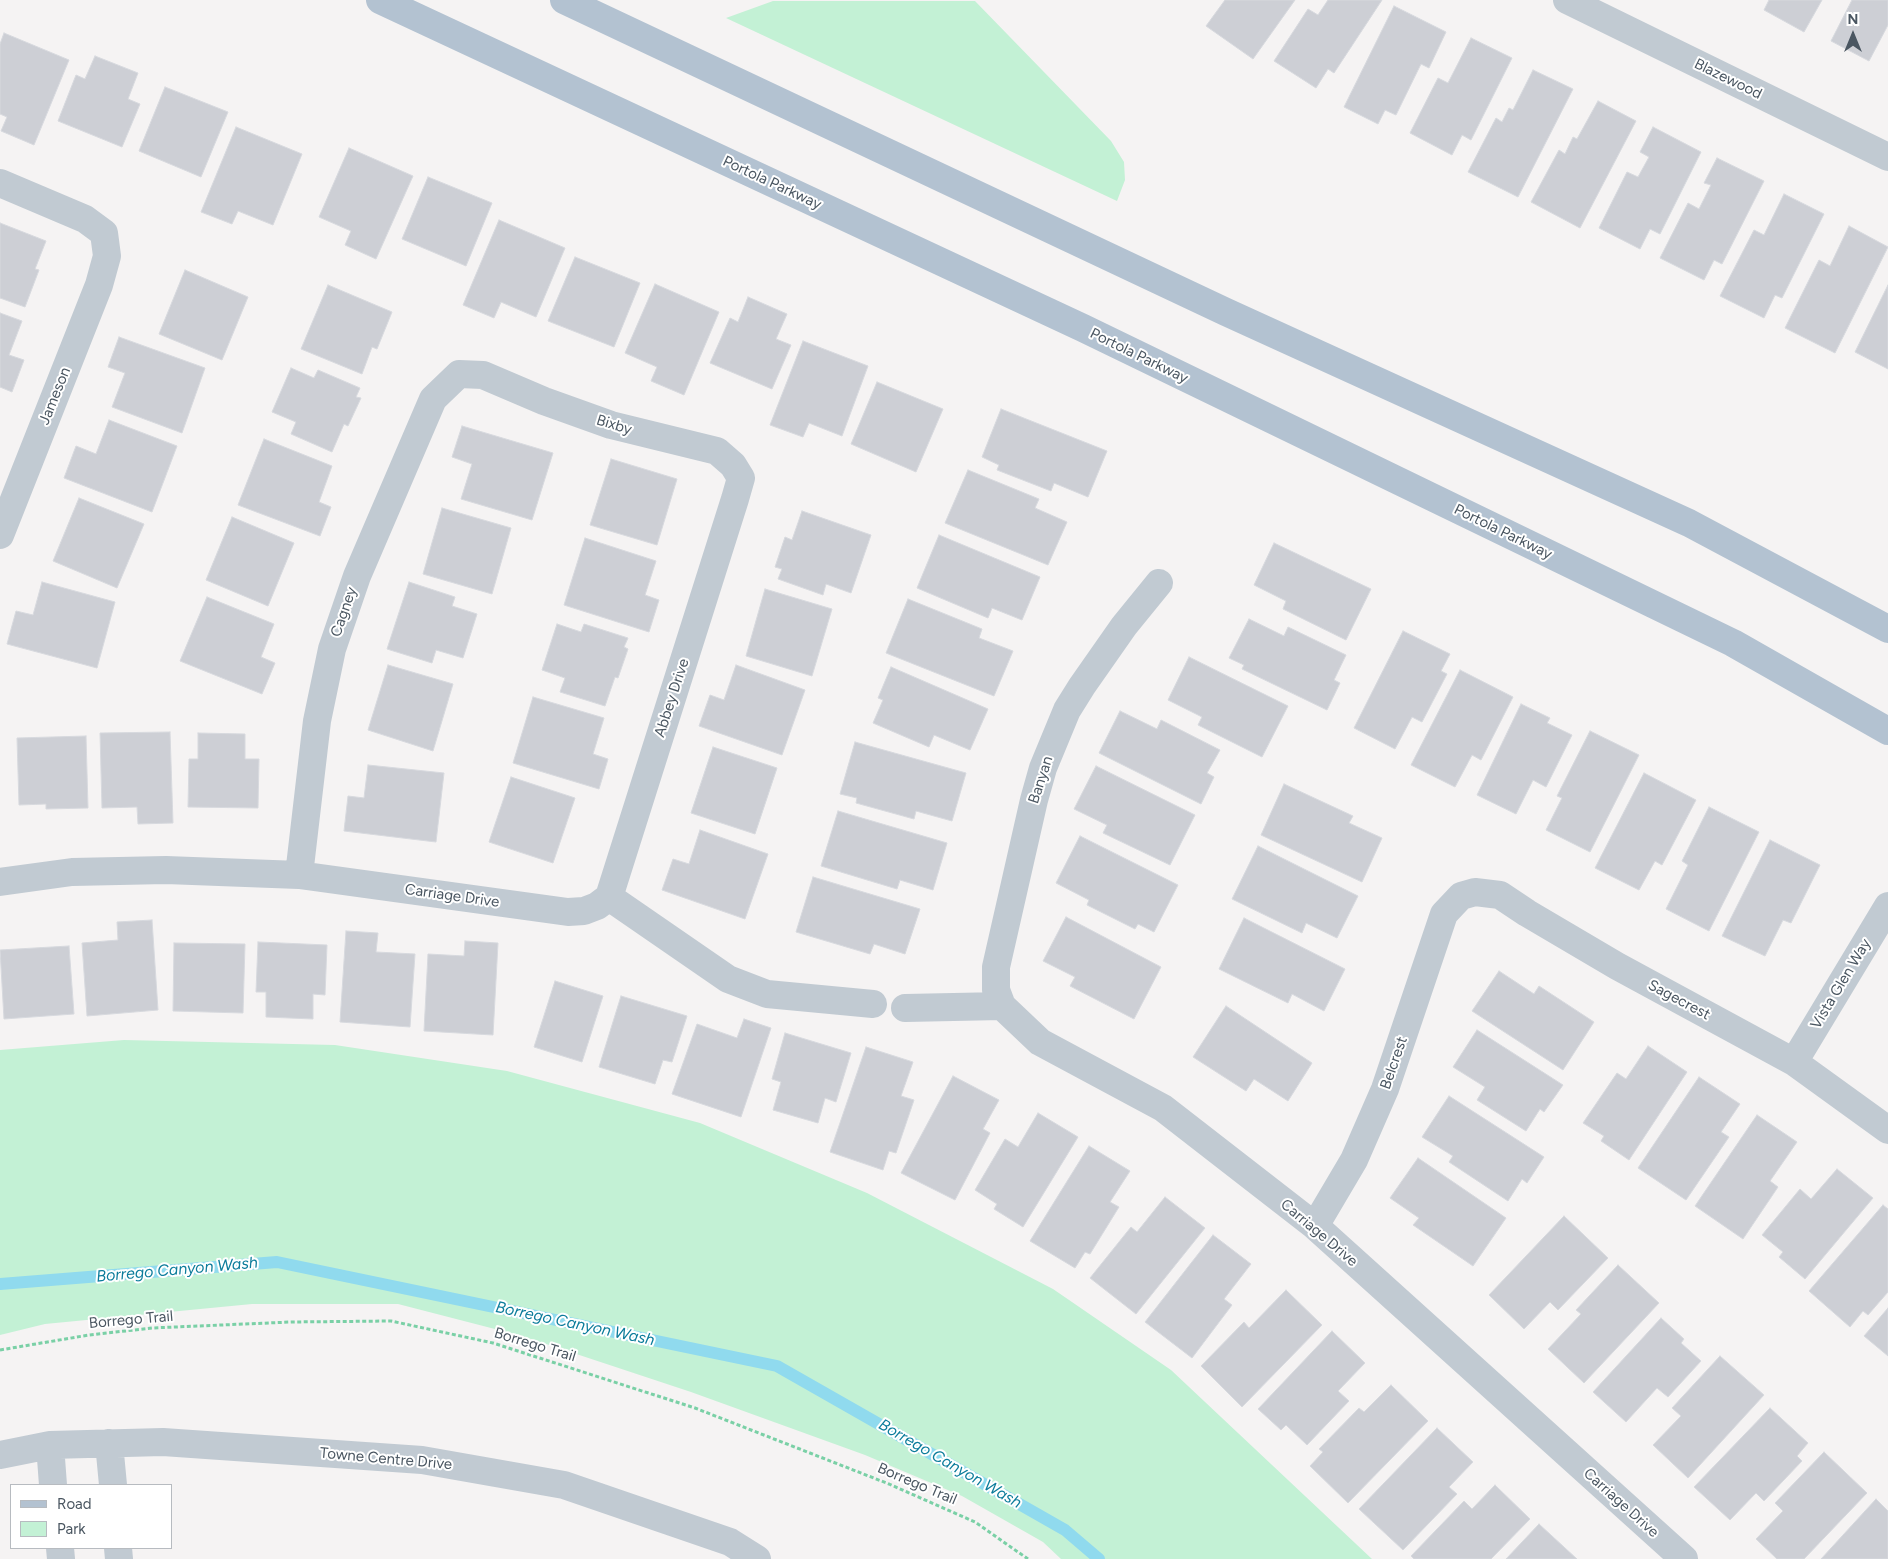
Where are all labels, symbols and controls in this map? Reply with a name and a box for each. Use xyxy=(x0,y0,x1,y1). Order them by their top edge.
north arrow xyxy=(1828,10,1878,60)
text: N xyxy=(1848,11,1858,28)
street label: Blazewood xyxy=(1691,55,1765,103)
street label: Portola Parkway xyxy=(720,152,824,214)
street label: Portola Parkway xyxy=(1087,324,1191,388)
street label: Jameson xyxy=(35,365,75,427)
street label: Bixby xyxy=(594,411,634,439)
street label: Portola Parkway xyxy=(1451,500,1555,564)
street label: Cagney xyxy=(327,585,361,639)
street label: Abbey Drive xyxy=(651,656,693,740)
street label: Banyan xyxy=(1025,754,1057,806)
street label: Carriage Drive xyxy=(404,880,500,912)
street label: Vista Glen Way xyxy=(1807,936,1875,1032)
street label: Sagecrest xyxy=(1645,976,1713,1024)
street label: Belcrest xyxy=(1377,1034,1411,1092)
street label: Carriage Drive xyxy=(1277,1196,1361,1270)
water label: Borrego Canyon Wash xyxy=(95,1253,259,1287)
water label: Borrego Canyon Wash xyxy=(494,1298,656,1350)
street label: Borrego Trail xyxy=(88,1307,174,1333)
street label: Borrego Trail xyxy=(492,1324,578,1366)
water label: Borrego Canyon Wash xyxy=(875,1415,1025,1513)
street label: Towne Centre Drive xyxy=(319,1444,453,1474)
street label: Borrego Trail xyxy=(875,1459,959,1509)
street label: Carriage Drive xyxy=(1580,1464,1662,1542)
legend xyxy=(10,1484,172,1549)
text: Road xyxy=(57,1495,92,1513)
text: Park xyxy=(57,1520,86,1538)

